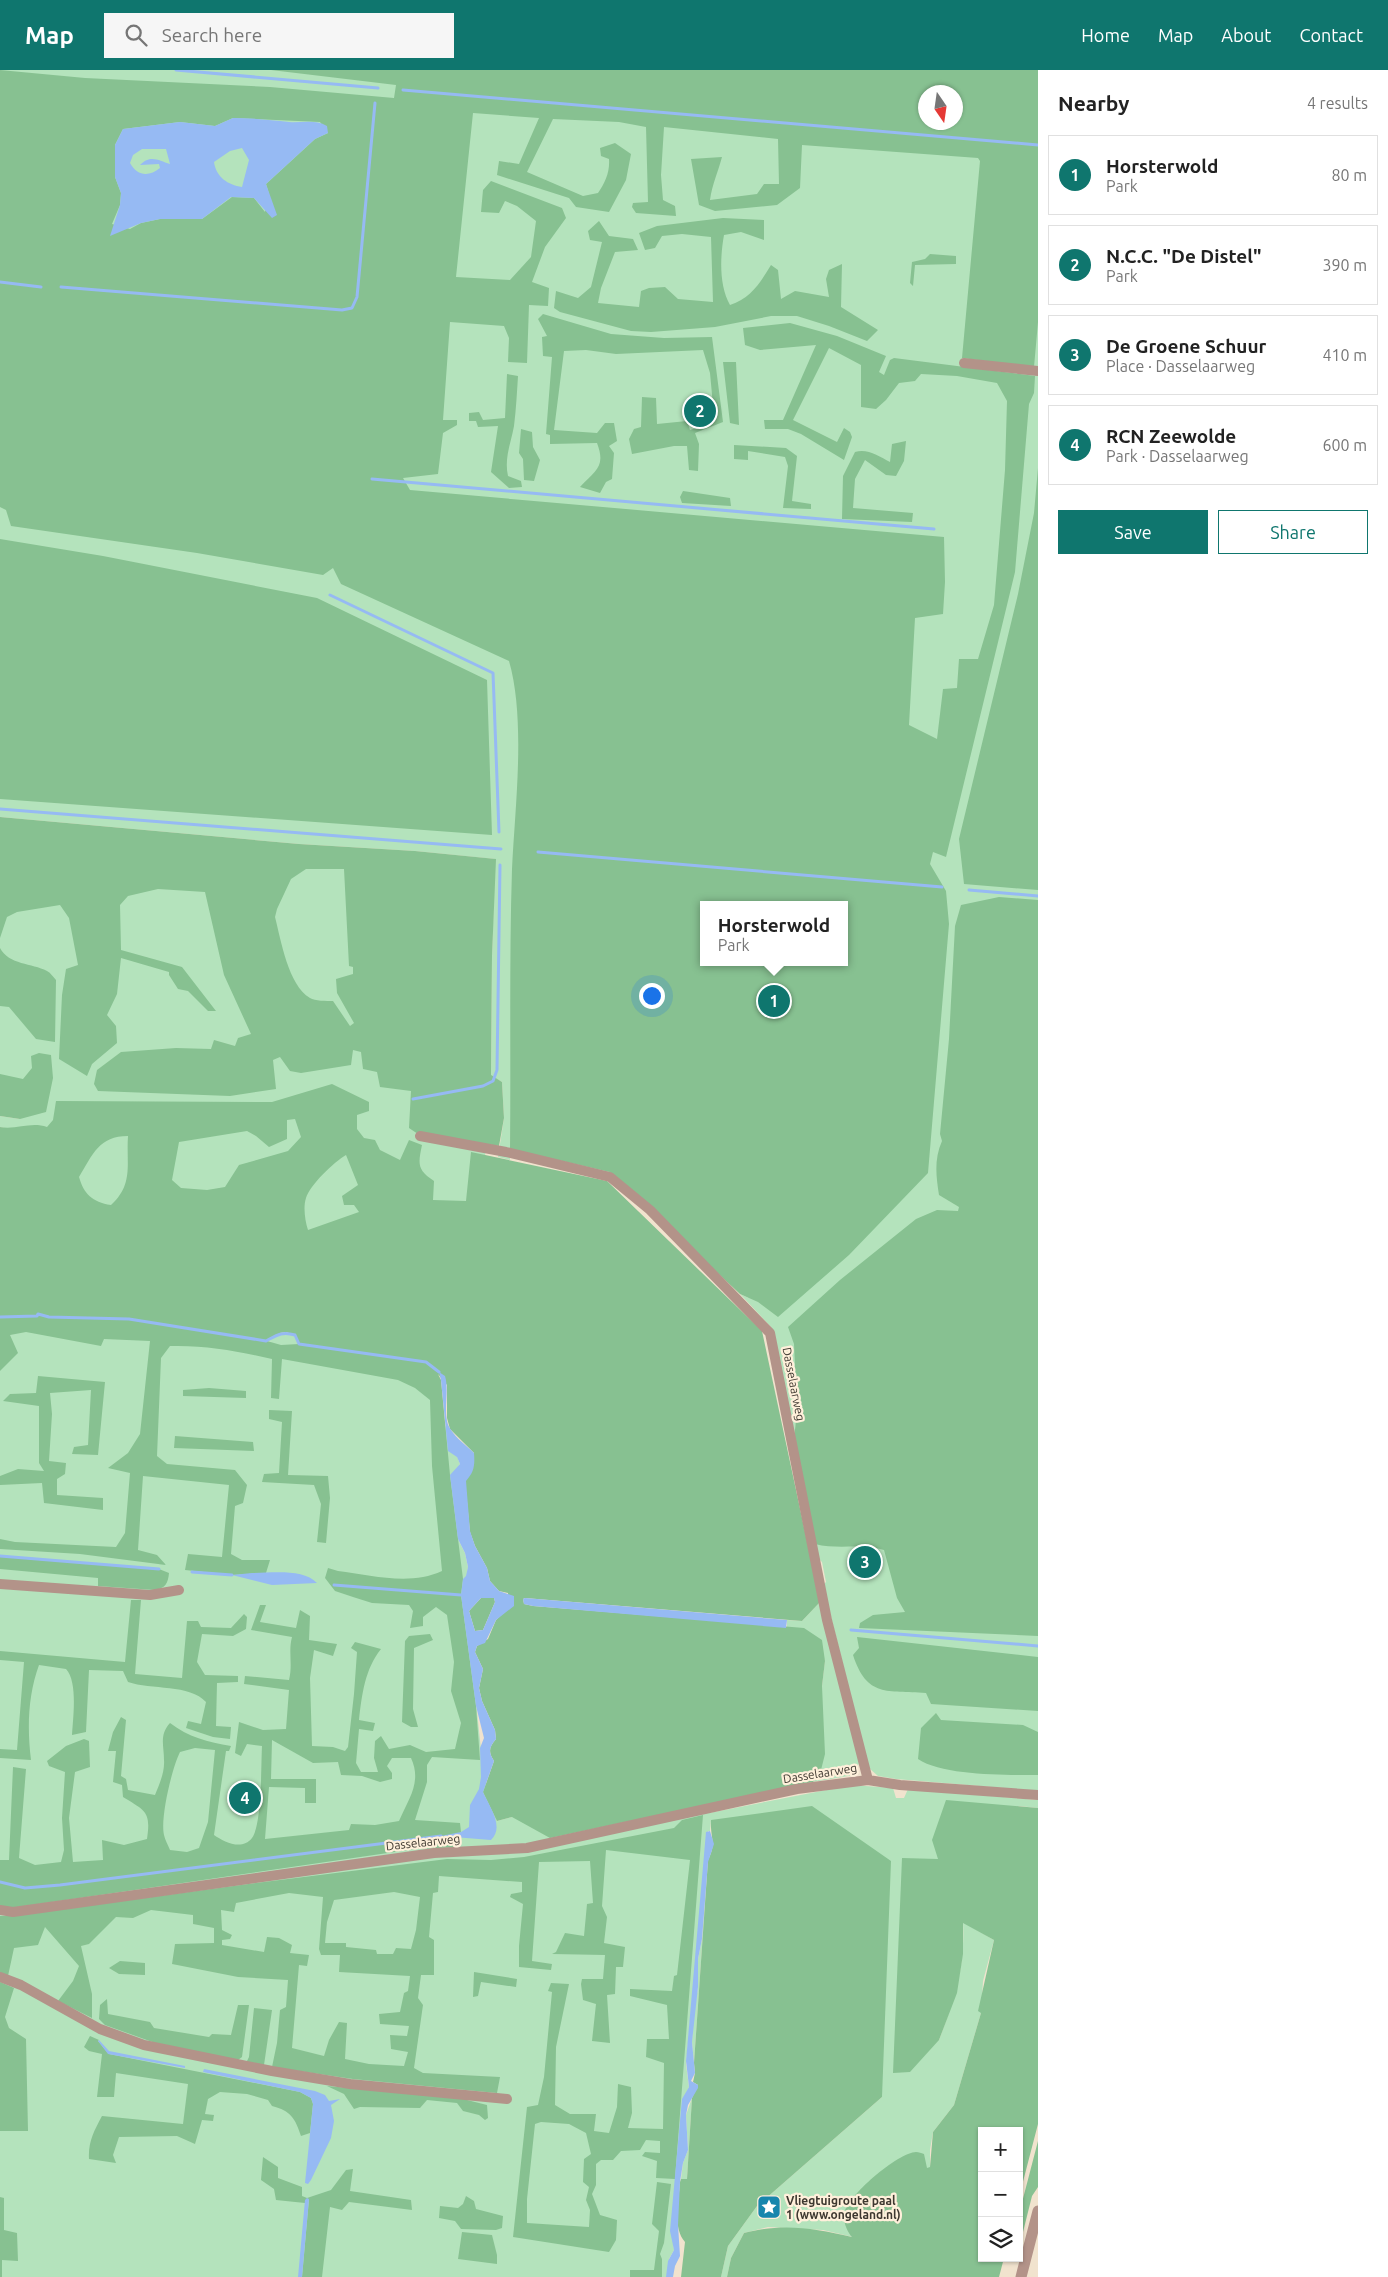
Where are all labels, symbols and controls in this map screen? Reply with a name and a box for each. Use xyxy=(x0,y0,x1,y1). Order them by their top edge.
search box xyxy=(104,13,454,58)
icon: search xyxy=(122,21,150,49)
text: Map xyxy=(25,22,74,49)
text: Search here xyxy=(162,24,262,46)
text: Home xyxy=(1081,25,1130,45)
text: Map xyxy=(1158,25,1193,45)
text: About xyxy=(1221,25,1271,45)
text: Contact xyxy=(1299,25,1363,45)
north arrow xyxy=(918,85,963,130)
text: Nearby xyxy=(1058,91,1129,115)
text: 4 results xyxy=(1307,94,1368,112)
text: Horsterwold xyxy=(1106,155,1218,177)
text: 1 xyxy=(1070,166,1080,184)
text: 80 m xyxy=(1331,166,1367,184)
text: Park xyxy=(1106,177,1138,195)
text: N.C.C. "De Distel" xyxy=(1106,245,1262,267)
text: 2 xyxy=(1070,256,1080,274)
text: 390 m xyxy=(1322,256,1367,274)
text: Park xyxy=(1106,267,1138,285)
text: De Groene Schuur xyxy=(1106,335,1266,357)
text: 3 xyxy=(1070,346,1080,364)
text: 410 m xyxy=(1322,346,1367,364)
text: Place · Dasselaarweg xyxy=(1106,357,1255,375)
pin: 2 xyxy=(684,392,716,430)
text: RCN Zeewolde xyxy=(1106,425,1236,447)
text: 4 xyxy=(1070,436,1080,454)
text: 600 m xyxy=(1322,436,1367,454)
text: Park · Dasselaarweg xyxy=(1106,447,1249,465)
button: Save xyxy=(1058,510,1208,554)
button: Share xyxy=(1218,510,1368,554)
popup xyxy=(700,901,848,966)
text: Horsterwold xyxy=(718,914,830,936)
text: Park xyxy=(718,936,750,954)
pin: 1 xyxy=(758,982,790,1020)
your location xyxy=(639,983,665,1009)
street label: Dasselaarweg xyxy=(780,1346,808,1422)
pin: 3 xyxy=(849,1543,881,1581)
street label: Dasselaarweg xyxy=(782,1761,858,1785)
pin: 4 xyxy=(229,1779,261,1817)
street label: Dasselaarweg xyxy=(385,1832,461,1852)
map controls xyxy=(978,2127,1023,2262)
button: + xyxy=(978,2127,1023,2172)
button: − xyxy=(978,2172,1023,2217)
place icon: Vliegtuigroute paal 1 (www.ongeland.nl) xyxy=(756,2194,782,2220)
place label: Vliegtuigroute paal 1 (www.ongeland.nl) xyxy=(786,2194,901,2222)
button: layers xyxy=(978,2217,1023,2262)

